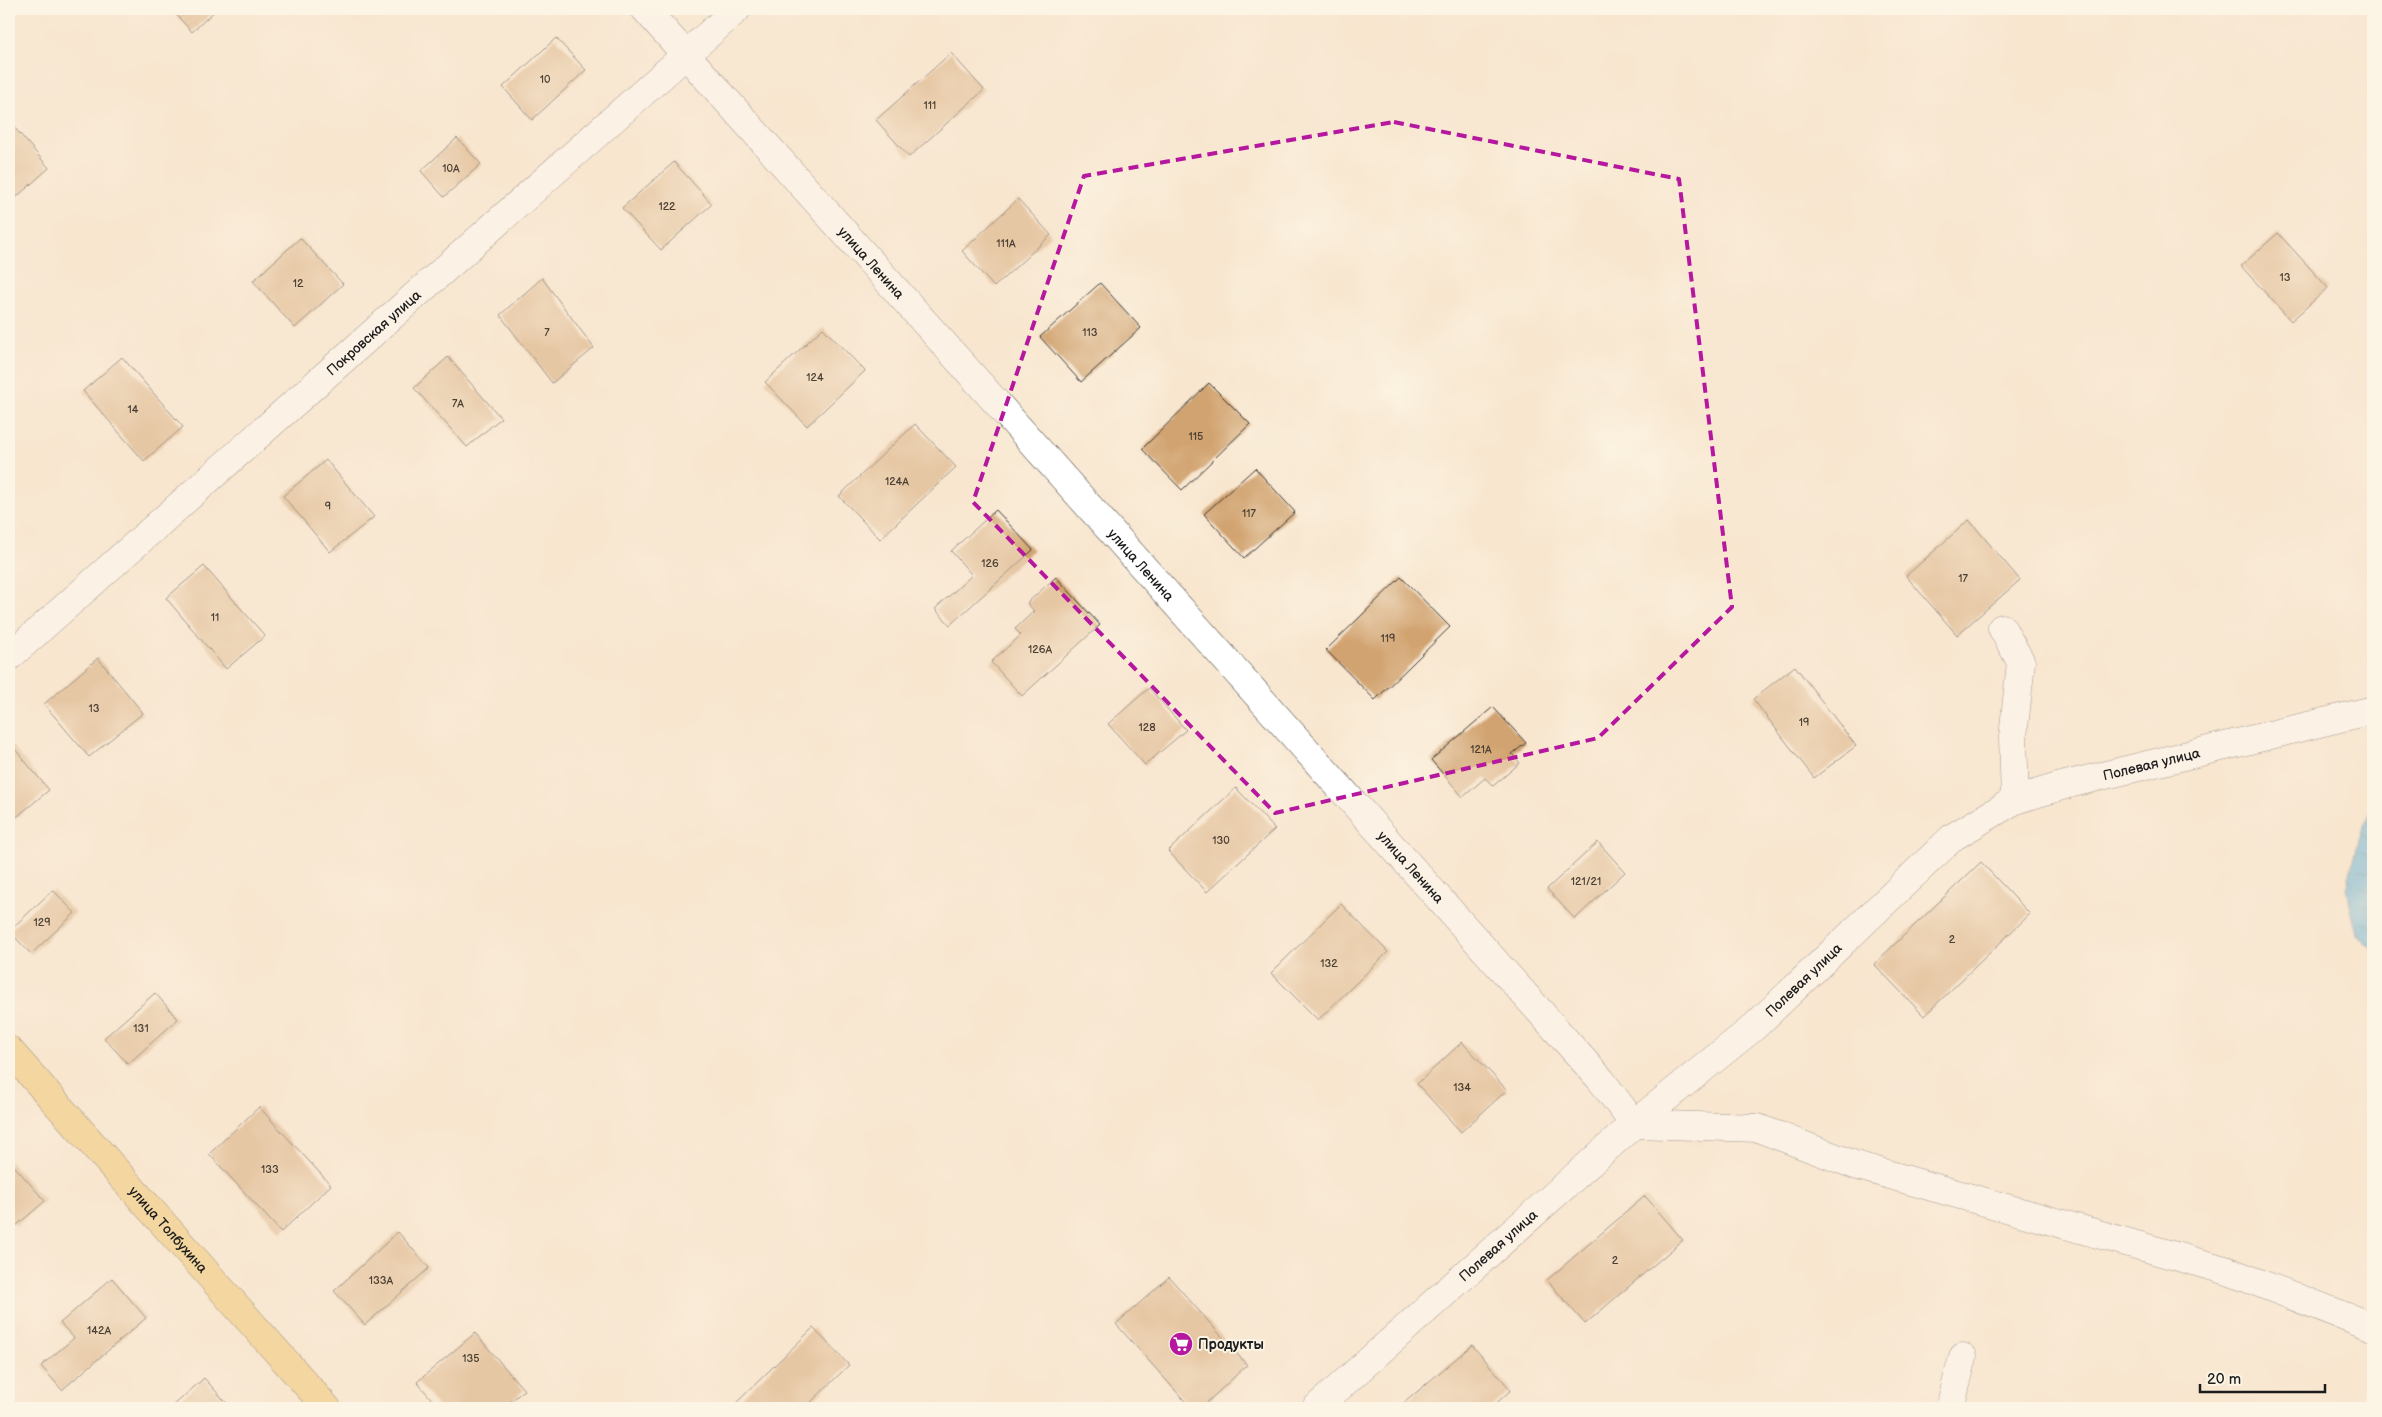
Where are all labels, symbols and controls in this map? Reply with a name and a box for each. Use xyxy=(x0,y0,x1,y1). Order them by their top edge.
house number: 10 xyxy=(540,73,551,86)
house number: 111 xyxy=(924,99,936,112)
house number: 10А xyxy=(442,162,460,175)
house number: 122 xyxy=(658,200,676,213)
street label: улица Ленина xyxy=(835,223,909,303)
house number: 111А xyxy=(996,237,1016,250)
house number: 13 xyxy=(2279,271,2291,284)
house number: 12 xyxy=(293,277,304,290)
street label: Покровская улица xyxy=(323,286,425,379)
house number: 7 xyxy=(544,326,550,339)
house number: 113 xyxy=(1082,326,1098,339)
house number: 124 xyxy=(806,371,824,384)
house number: 7А xyxy=(452,397,464,410)
house number: 14 xyxy=(128,403,139,416)
house number: 115 xyxy=(1189,430,1203,443)
house number: 124А xyxy=(885,475,909,488)
house number: 9 xyxy=(325,500,331,513)
house number: 117 xyxy=(1242,507,1257,520)
street label: улица Ленина xyxy=(1104,525,1178,605)
house number: 126 xyxy=(981,557,999,570)
house number: 17 xyxy=(1958,572,1968,585)
house number: 11 xyxy=(211,611,219,624)
house number: 119 xyxy=(1381,632,1395,645)
house number: 126А xyxy=(1028,643,1052,656)
house number: 13 xyxy=(88,702,100,715)
house number: 19 xyxy=(1799,716,1809,729)
house number: 128 xyxy=(1138,721,1156,734)
house number: 121А xyxy=(1470,743,1492,756)
street label: Полевая улица xyxy=(2101,744,2202,784)
street label: улица Ленина xyxy=(1374,827,1448,907)
house number: 130 xyxy=(1212,834,1230,847)
house number: 121/21 xyxy=(1571,875,1601,888)
house number: 129 xyxy=(33,916,51,929)
house number: 2 xyxy=(1949,933,1956,946)
street label: Полевая улица xyxy=(1762,939,1846,1020)
house number: 132 xyxy=(1320,957,1338,970)
house number: 131 xyxy=(133,1022,149,1035)
house number: 134 xyxy=(1453,1081,1471,1094)
house number: 133 xyxy=(261,1163,279,1176)
street label: улица Толбухина xyxy=(125,1183,212,1277)
street label: Полевая улица xyxy=(1455,1206,1541,1285)
house number: 2 xyxy=(1612,1254,1619,1267)
house number: 133А xyxy=(369,1274,394,1287)
house number: 142А xyxy=(87,1324,111,1337)
supermarket icon: Продукты xyxy=(1168,1331,1194,1357)
place label: Продукты xyxy=(1198,1336,1264,1353)
house number: 135 xyxy=(462,1352,480,1365)
scale bar xyxy=(2200,1362,2324,1394)
text: 20 m xyxy=(2207,1370,2241,1389)

